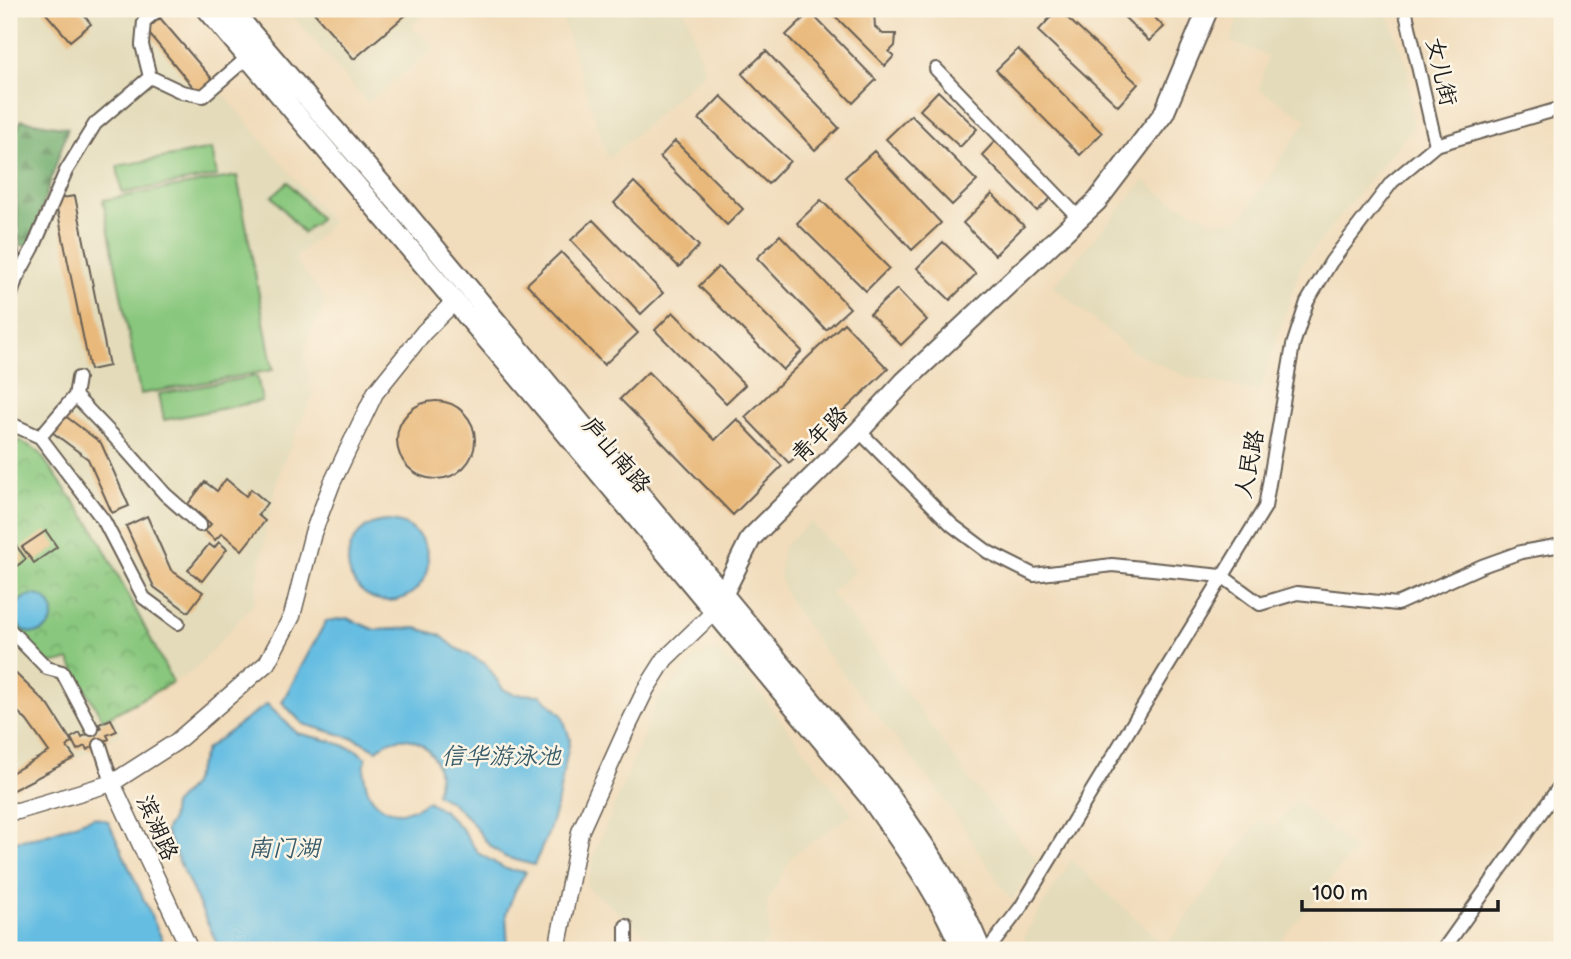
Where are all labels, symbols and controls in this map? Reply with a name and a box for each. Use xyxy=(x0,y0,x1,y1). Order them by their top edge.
street label: 女儿街 xyxy=(1420,35,1462,109)
street label: 青年路 xyxy=(786,401,854,469)
street label: 庐山南路 xyxy=(576,411,656,499)
street label: 人民路 xyxy=(1230,427,1270,501)
water label: 信华游泳池 xyxy=(441,742,562,771)
street label: 滨湖路 xyxy=(130,791,184,865)
water label: 南门湖 xyxy=(248,834,323,863)
scale bar xyxy=(1302,868,1498,912)
text: 100 m xyxy=(1312,881,1368,906)

